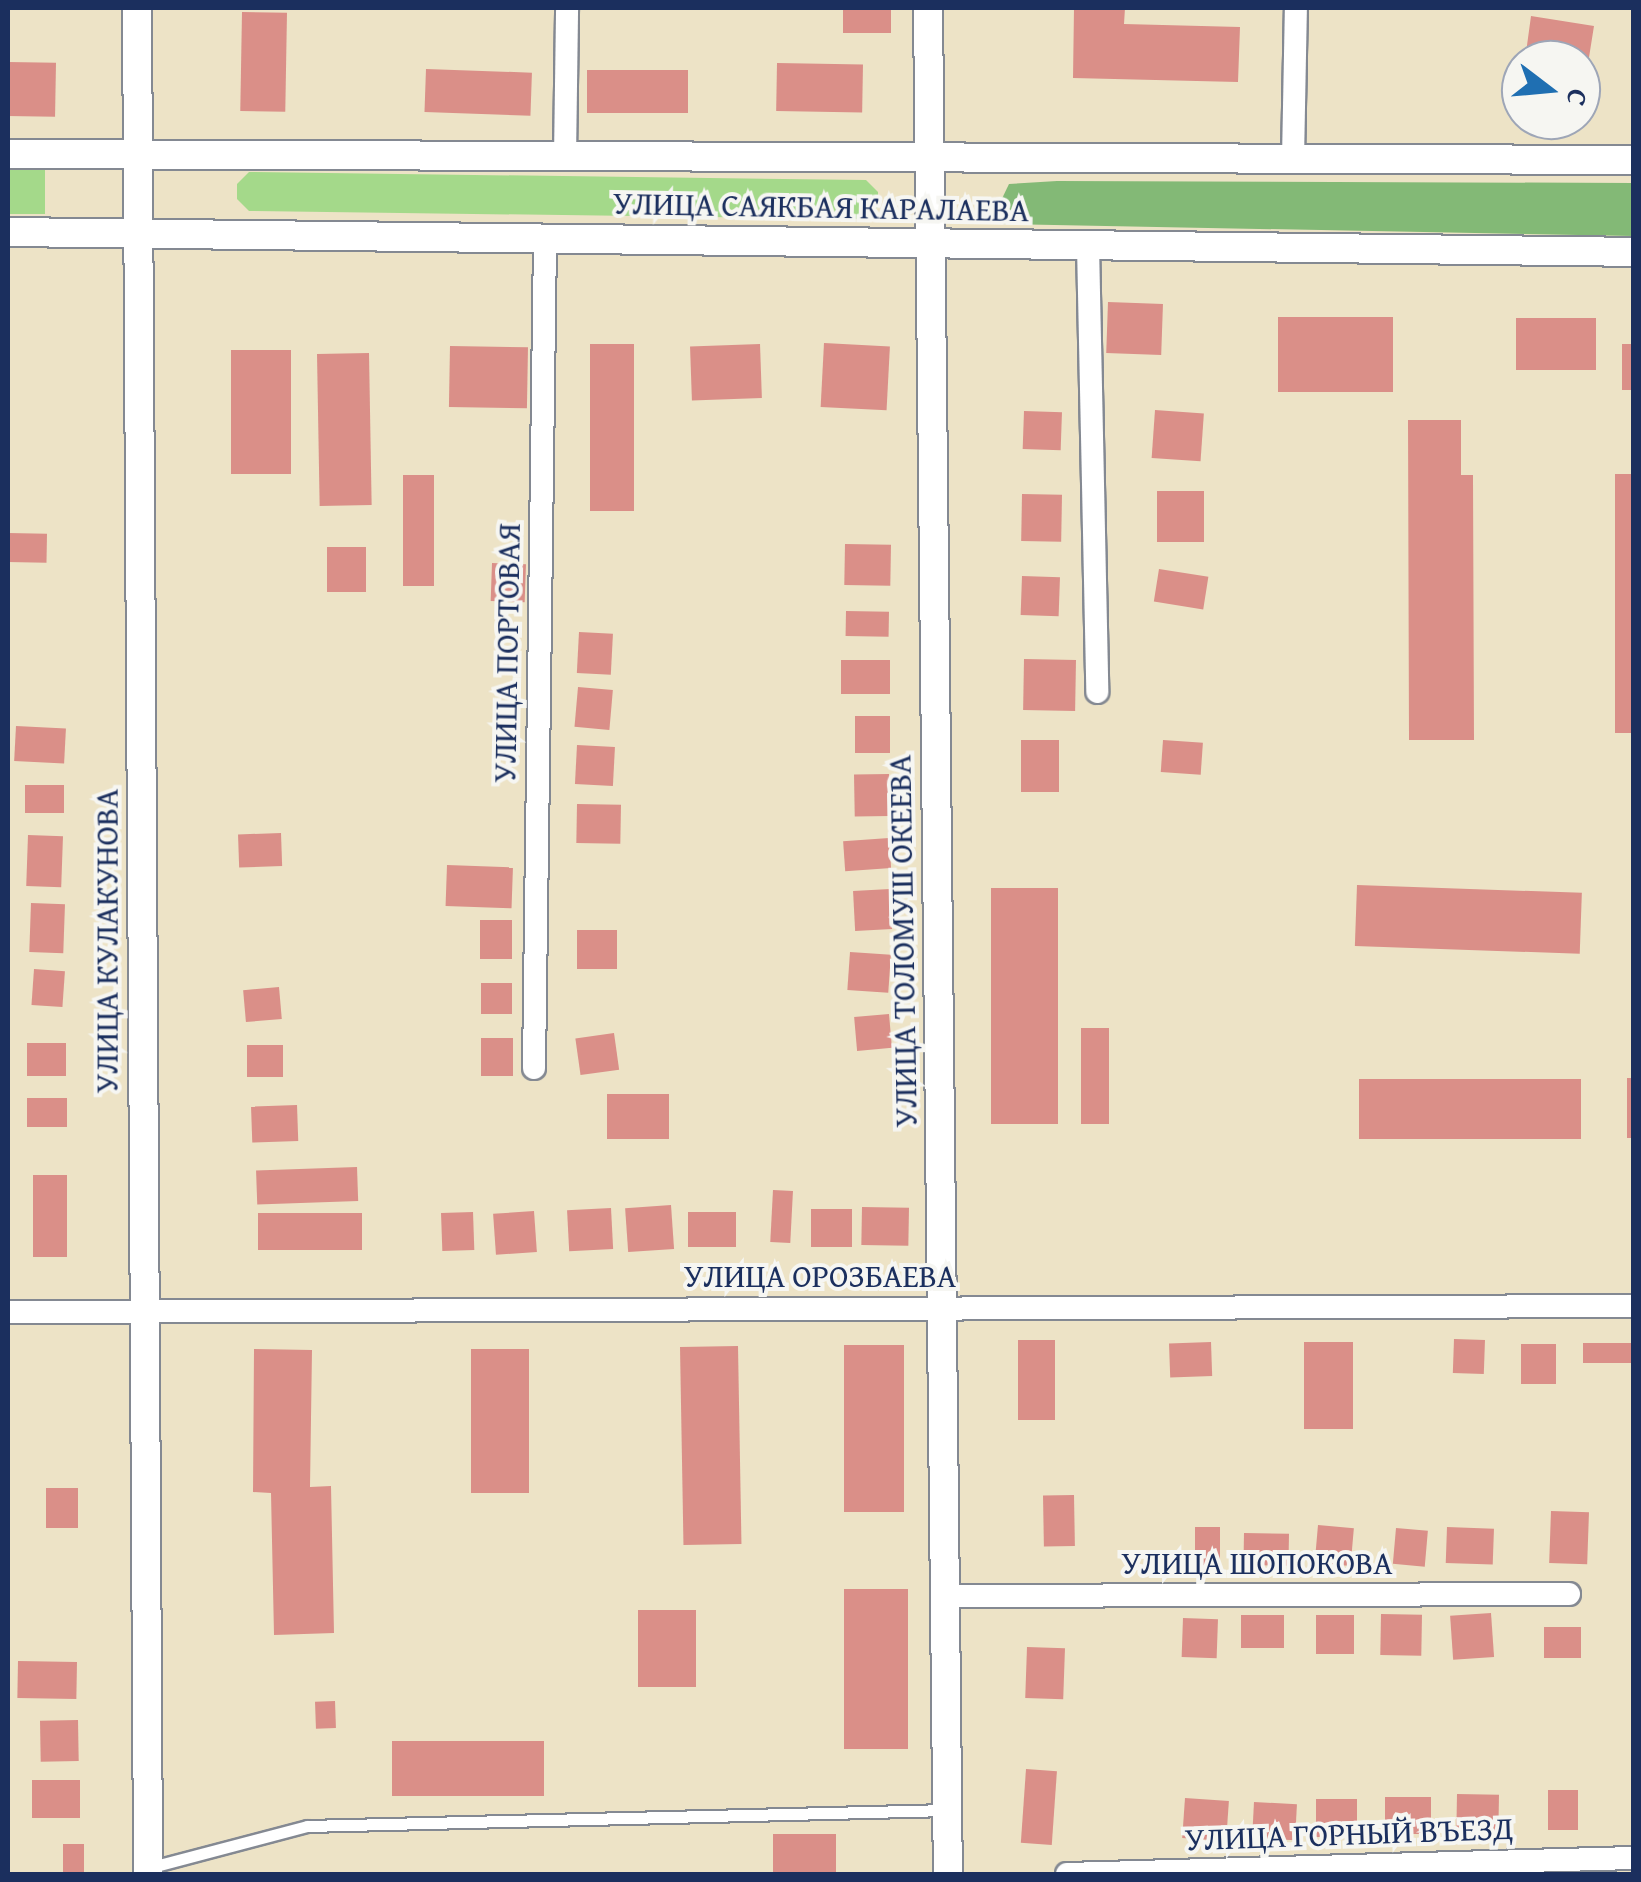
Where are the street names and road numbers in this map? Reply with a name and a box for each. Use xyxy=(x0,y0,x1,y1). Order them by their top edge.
street label: УЛИЦА САЯКБАЯ КАРАЛАЕВА xyxy=(613,184,1029,230)
street label: УЛИЦА ПОРТОВАЯ xyxy=(486,523,528,783)
street label: УЛИЦА ТОЛОМУШ ОКЕЕВА xyxy=(881,754,925,1128)
street label: УЛИЦА КУЛАКУНОВА xyxy=(88,789,126,1093)
street label: УЛИЦА ОРОЗБАЕВА xyxy=(684,1257,956,1295)
street label: УЛИЦА ШОПОКОВА xyxy=(1121,1544,1393,1582)
street label: УЛИЦА ГОРНЫЙ ВЪЕЗД xyxy=(1184,1809,1514,1859)

